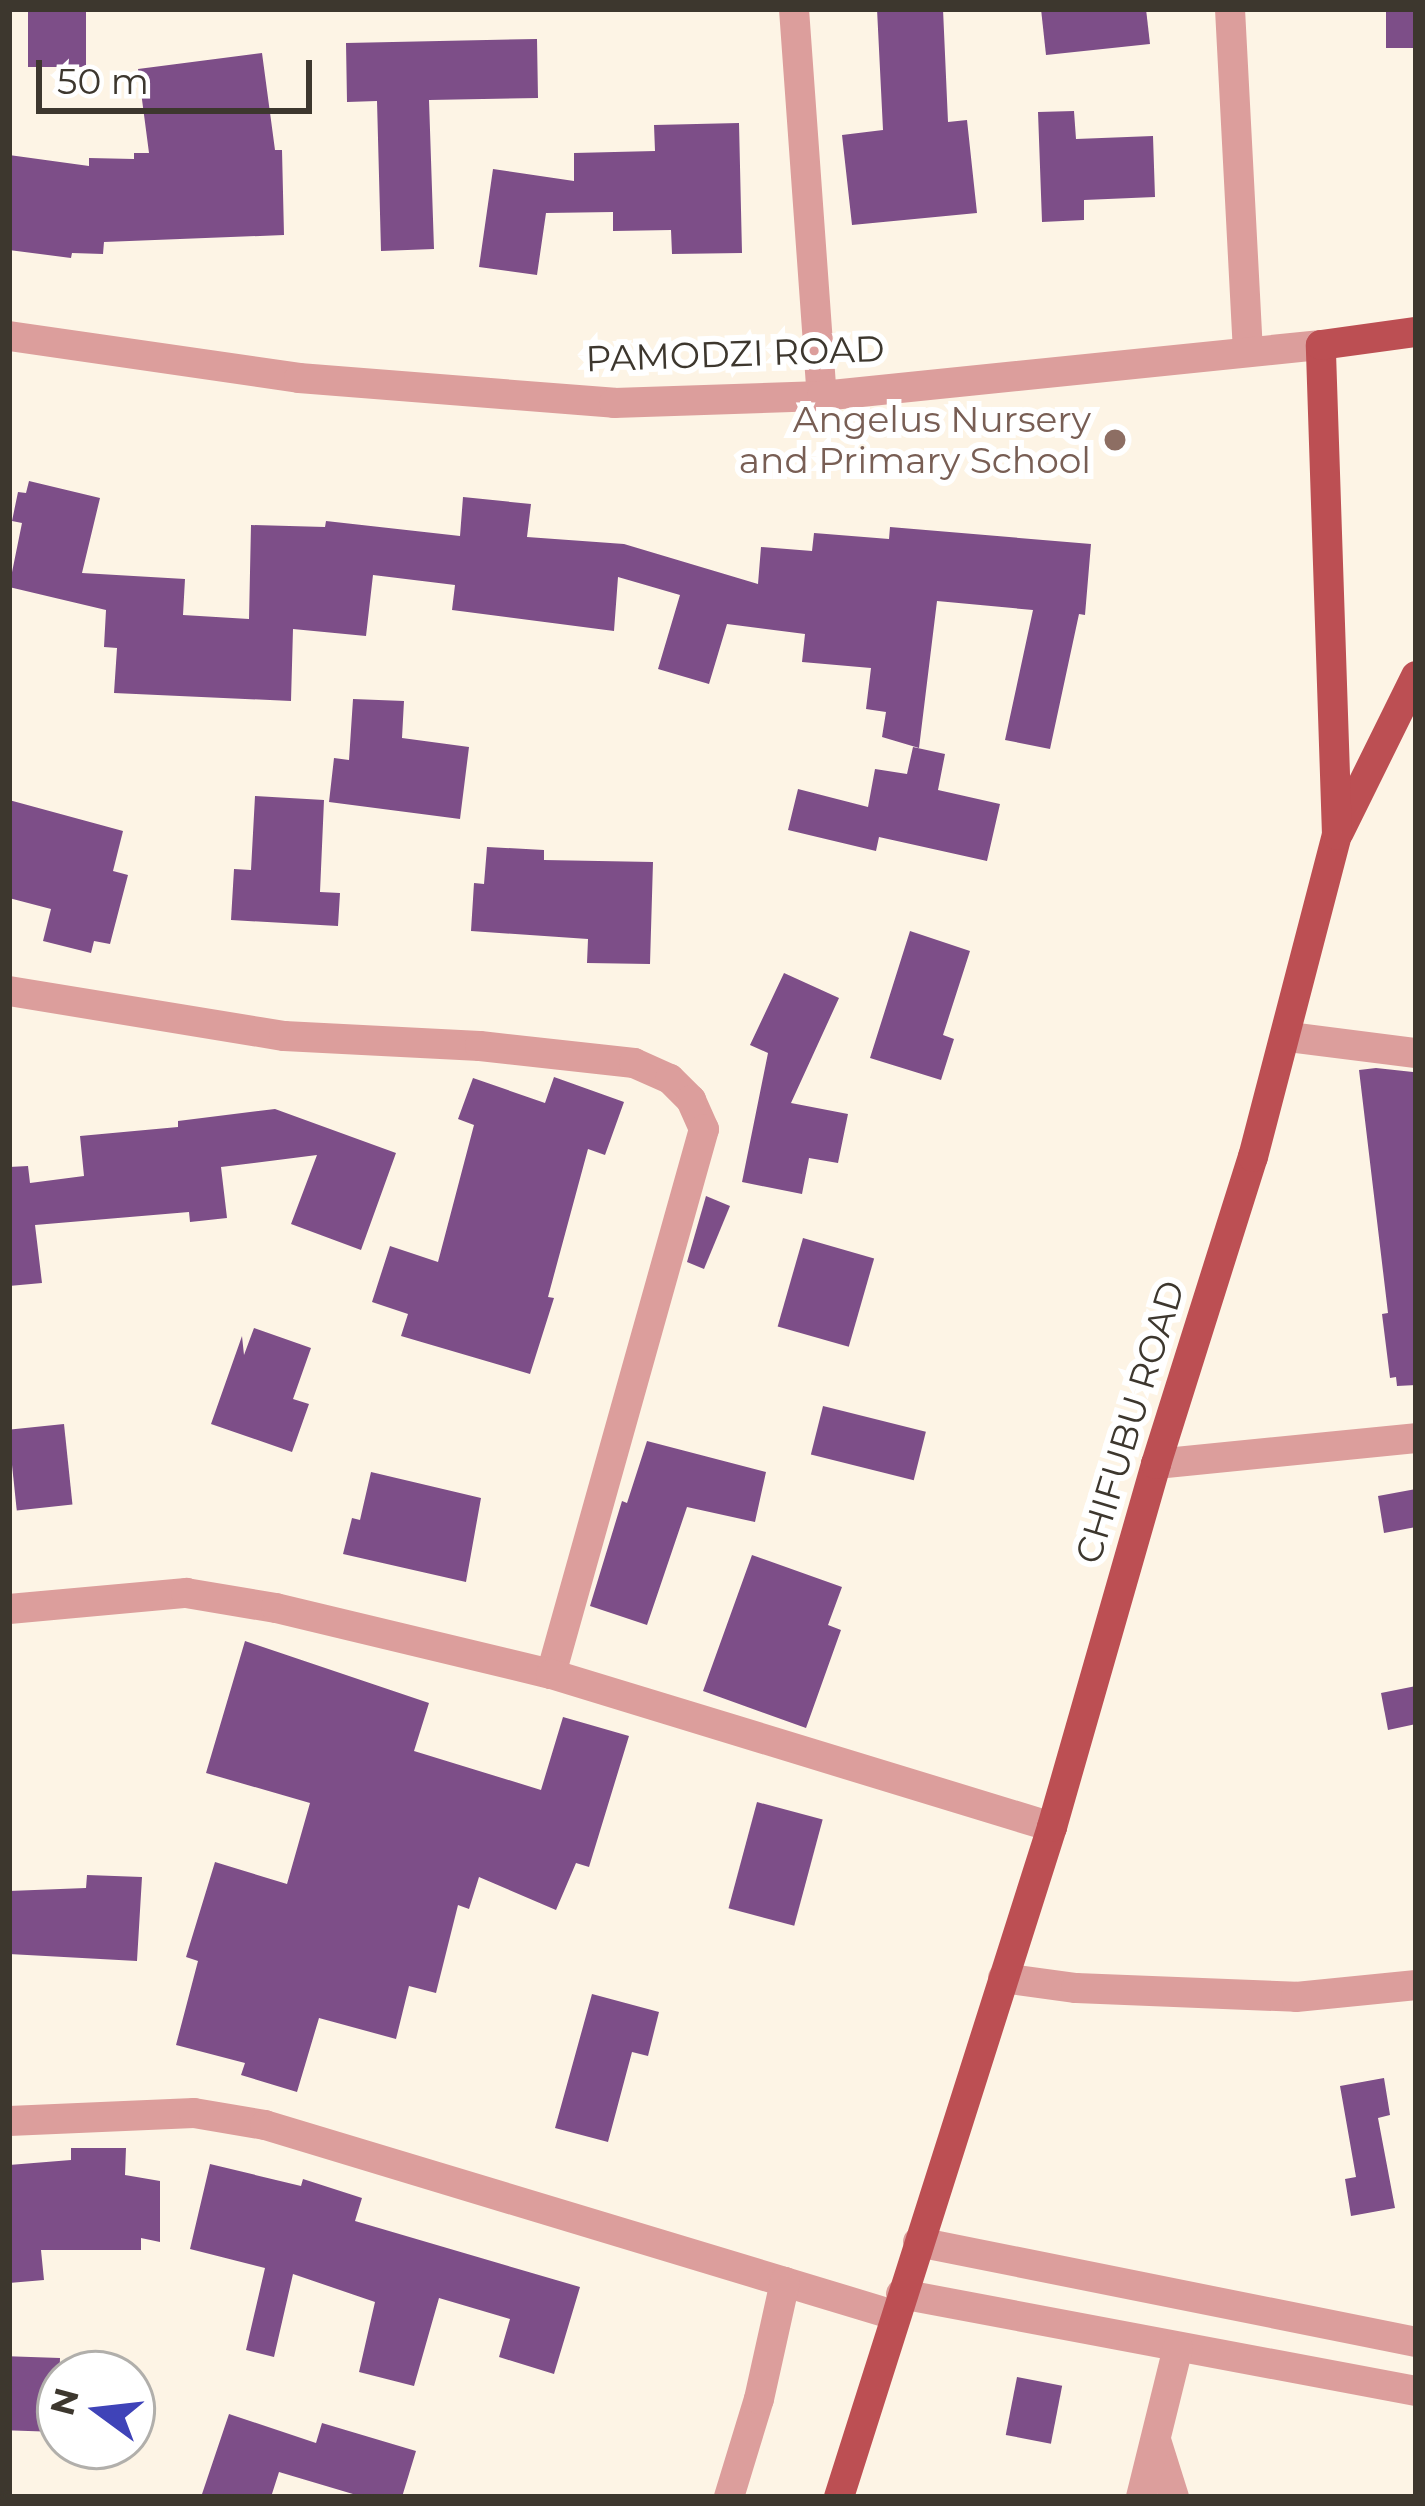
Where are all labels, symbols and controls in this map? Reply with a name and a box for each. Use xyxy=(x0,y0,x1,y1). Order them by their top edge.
scale bar xyxy=(42,36,318,110)
text: 50 m xyxy=(57,59,149,103)
street label: PAMODZI ROAD xyxy=(585,327,885,381)
place label: Angelus Nursery and Primary School xyxy=(739,397,1091,482)
marker: Angelus Nursery and Primary School xyxy=(1102,427,1128,453)
street label: CHIFUBU ROAD xyxy=(1066,1275,1194,1569)
north arrow xyxy=(36,2350,156,2470)
text: N xyxy=(41,2383,87,2420)

